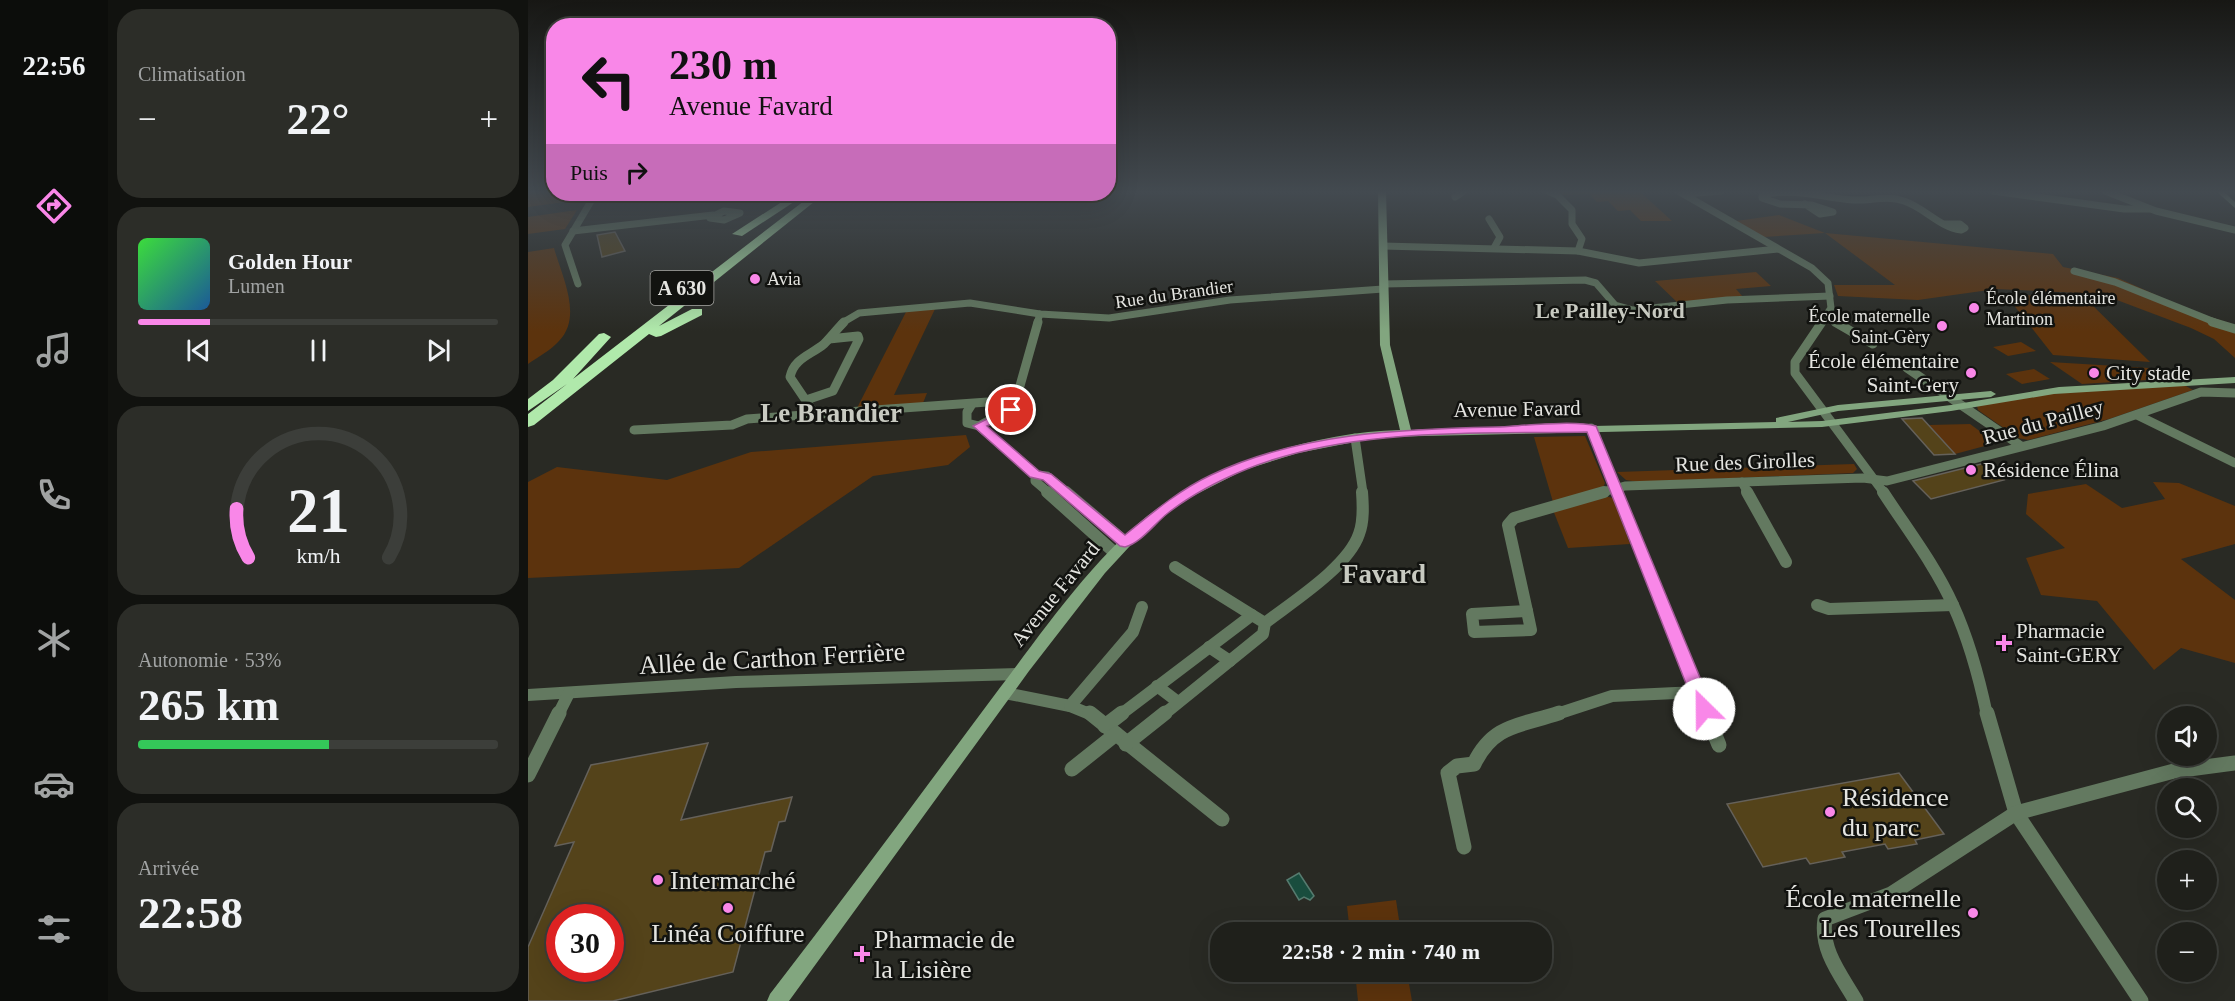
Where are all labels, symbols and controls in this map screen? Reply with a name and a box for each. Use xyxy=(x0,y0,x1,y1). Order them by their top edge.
icon: left xyxy=(570,42,648,120)
text: 230 m xyxy=(669,42,778,88)
text: 22:56 xyxy=(23,51,86,81)
text: Climatisation xyxy=(138,63,246,85)
text: Avenue Favard xyxy=(669,91,833,121)
text: 22° xyxy=(287,94,350,144)
text: − xyxy=(138,101,157,137)
text: + xyxy=(479,101,498,137)
icon: right xyxy=(620,156,653,189)
text: Puis xyxy=(570,160,608,185)
icon: directions xyxy=(33,185,75,227)
text: Golden Hour xyxy=(228,249,352,274)
place label: Avia xyxy=(767,269,801,289)
road number: A 630 xyxy=(650,271,714,305)
marker: Avia xyxy=(748,272,762,286)
text: Lumen xyxy=(228,275,285,297)
street label: Rue du Brandier xyxy=(1114,276,1234,312)
place label: École élémentaire Martinon xyxy=(1986,287,2115,329)
district label: Le Pailley-Nord xyxy=(1535,298,1685,323)
marker: École élémentaire Martinon xyxy=(1967,301,1981,315)
place label: École maternelle Saint-Gèry xyxy=(1809,305,1930,347)
marker: École maternelle Saint-Gèry xyxy=(1935,319,1949,333)
icon: music xyxy=(33,329,75,371)
icon: previous xyxy=(182,334,215,367)
icon: pause xyxy=(302,334,335,367)
icon: next xyxy=(422,334,455,367)
place label: École élémentaire Saint-Gery xyxy=(1808,349,1959,397)
place label: City stade xyxy=(2106,361,2191,385)
marker: École élémentaire Saint-Gery xyxy=(1964,366,1978,380)
marker: City stade xyxy=(2087,366,2101,380)
pin xyxy=(985,384,1036,435)
icon: arrive xyxy=(994,393,1027,426)
street label: Rue du Pailley xyxy=(1980,394,2106,450)
street label: Avenue Favard xyxy=(1453,396,1581,422)
district label: Le Brandier xyxy=(760,398,902,428)
street label: Rue des Girolles xyxy=(1675,448,1815,476)
place label: Résidence Élina xyxy=(1983,458,2120,482)
marker: Résidence Élina xyxy=(1964,463,1978,477)
icon: phone xyxy=(33,474,75,516)
text: 21 xyxy=(287,476,349,545)
street label: Avenue Favard xyxy=(1006,537,1105,651)
text: km/h xyxy=(296,544,340,568)
district label: Favard xyxy=(1342,559,1426,589)
icon: climate xyxy=(33,619,75,661)
place label: Pharmacie Saint-GERY xyxy=(2016,619,2122,667)
marker: Pharmacie Saint-GERY xyxy=(1997,636,2011,650)
street label: Allée de Carthon Ferrière xyxy=(638,637,906,680)
text: Autonomie · 53% xyxy=(138,649,281,671)
position arrow xyxy=(1672,677,1736,741)
text: 265 km xyxy=(138,680,279,730)
map controls xyxy=(2157,706,2217,982)
button: sound xyxy=(2157,706,2217,766)
icon: car xyxy=(33,763,75,805)
button: search xyxy=(2157,778,2217,838)
place label: Résidence du parc xyxy=(1842,783,1949,842)
marker: Résidence du parc xyxy=(1823,805,1837,819)
button: + xyxy=(2157,850,2217,910)
text: Arrivée xyxy=(138,857,199,879)
place label: Intermarché xyxy=(670,866,796,895)
marker: Intermarché xyxy=(651,873,665,887)
place label: École maternelle Les Tourelles xyxy=(1786,884,1961,943)
text: 22:58 xyxy=(138,888,243,938)
marker: Linéa Coiffure xyxy=(721,901,735,915)
speed limit sign: 30 xyxy=(546,904,624,982)
marker: École maternelle Les Tourelles xyxy=(1966,906,1980,920)
icon: filters xyxy=(33,908,75,950)
place label: Linéa Coiffure xyxy=(651,919,805,948)
button: − xyxy=(2157,922,2217,982)
place label: Pharmacie de la Lisière xyxy=(874,925,1015,984)
text: 22:58 · 2 min · 740 m xyxy=(1282,939,1480,964)
marker: Pharmacie de la Lisière xyxy=(855,947,869,961)

